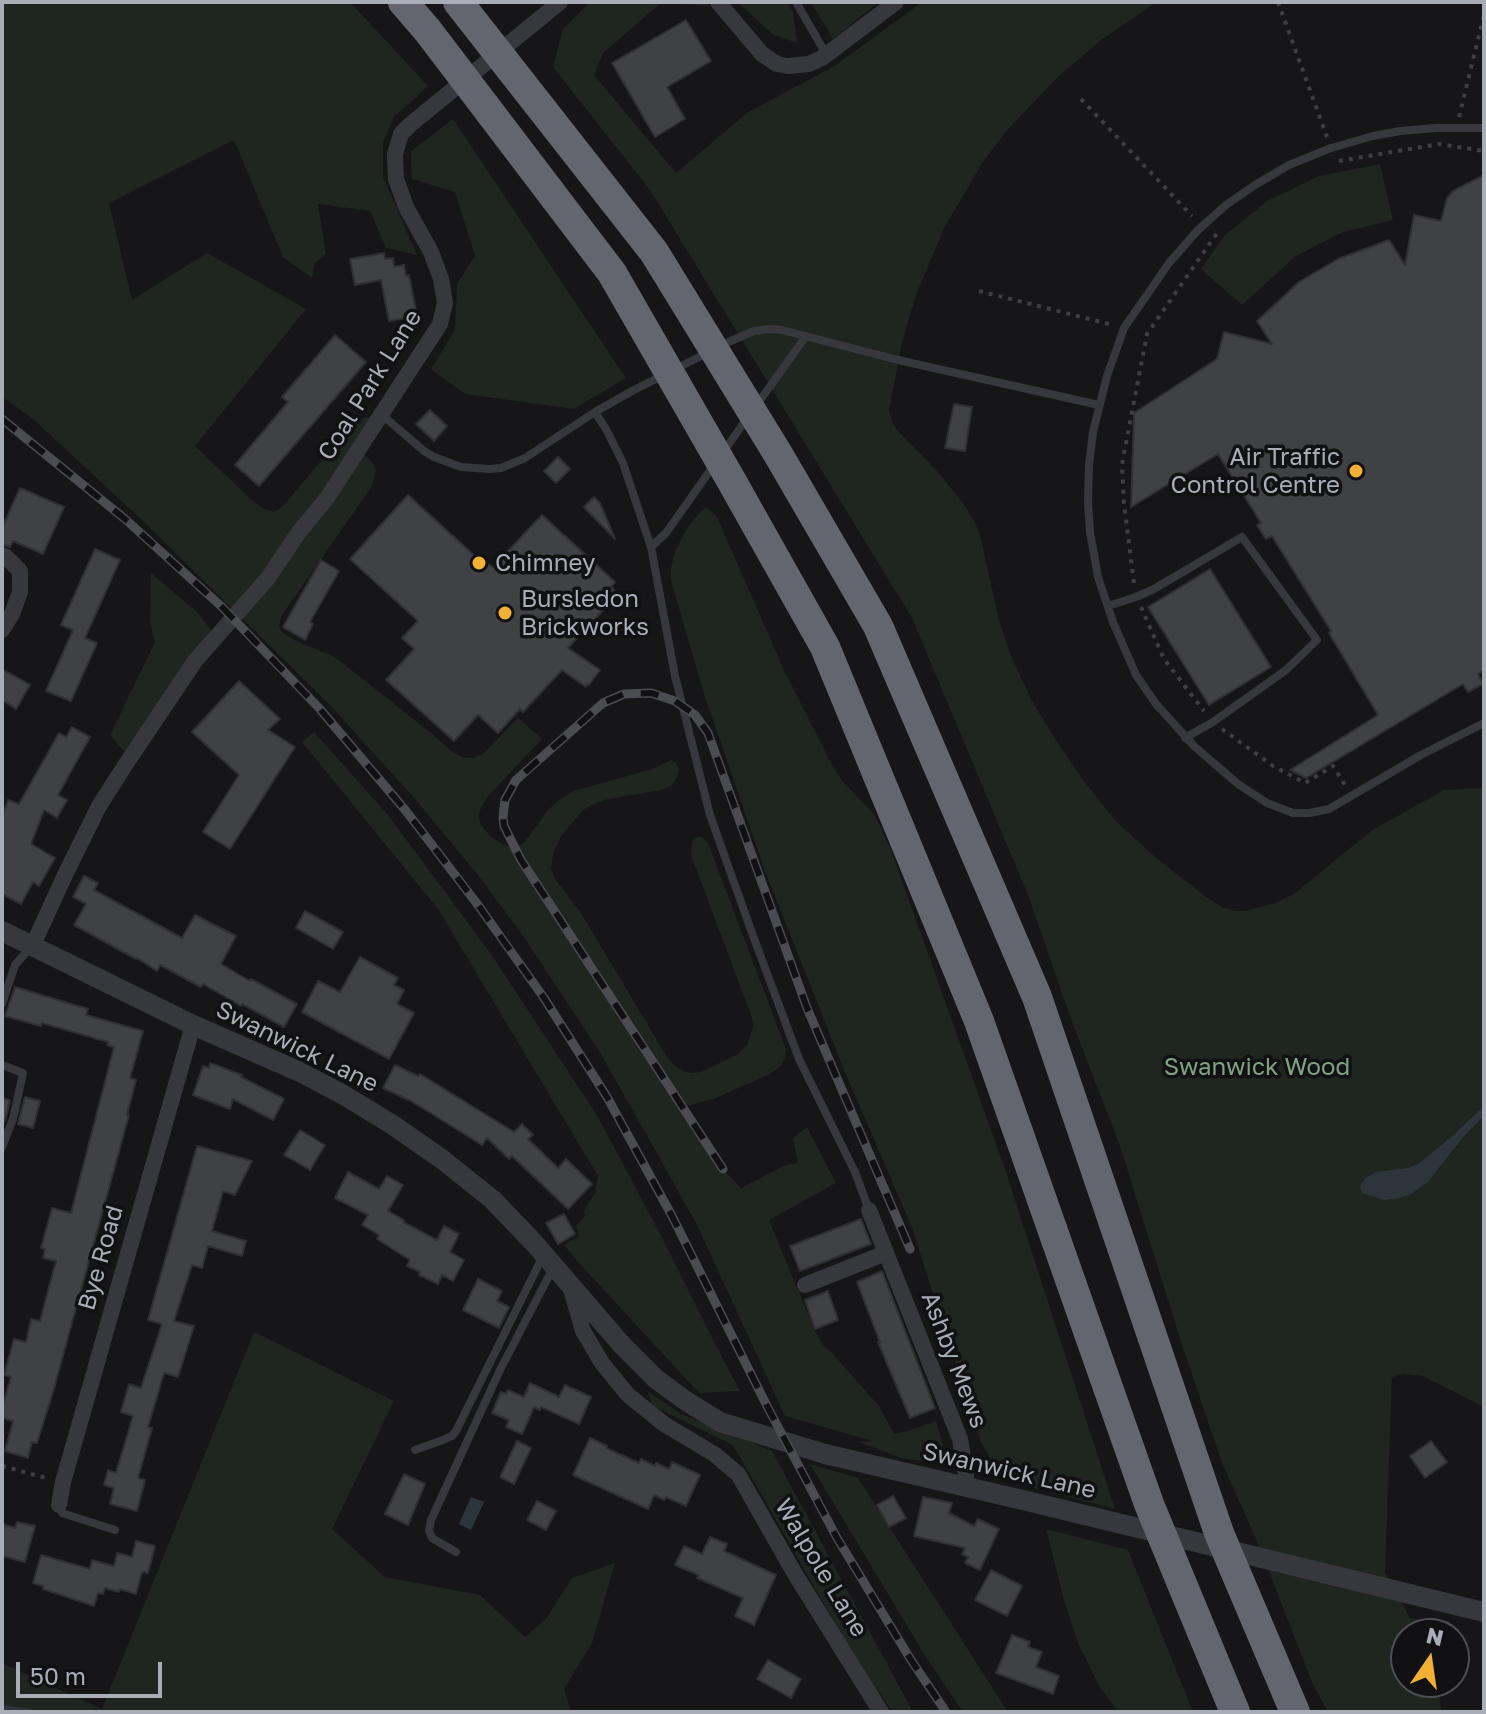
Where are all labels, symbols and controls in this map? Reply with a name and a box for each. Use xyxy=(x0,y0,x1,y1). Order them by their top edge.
street label: Coal Park Lane xyxy=(312,304,428,466)
place label: Air Traffic Control Centre xyxy=(1171,443,1340,499)
marker: Air Traffic Control Centre xyxy=(1347,462,1365,480)
place label: Chimney xyxy=(495,549,595,577)
marker: Chimney xyxy=(470,554,488,572)
place label: Bursledon Brickworks xyxy=(521,585,649,641)
marker: Bursledon Brickworks xyxy=(496,604,514,622)
street label: Swanwick Lane xyxy=(211,995,383,1099)
park label: Swanwick Wood xyxy=(1164,1053,1350,1081)
street label: Bye Road xyxy=(72,1202,130,1314)
street label: Ashby Mews xyxy=(915,1288,993,1432)
street label: Swanwick Lane xyxy=(920,1437,1098,1505)
street label: Walpole Lane xyxy=(768,1494,874,1642)
north arrow xyxy=(1390,1618,1470,1698)
text: N xyxy=(1424,1621,1446,1651)
scale bar xyxy=(20,1646,166,1696)
text: 50 m xyxy=(30,1661,86,1690)

